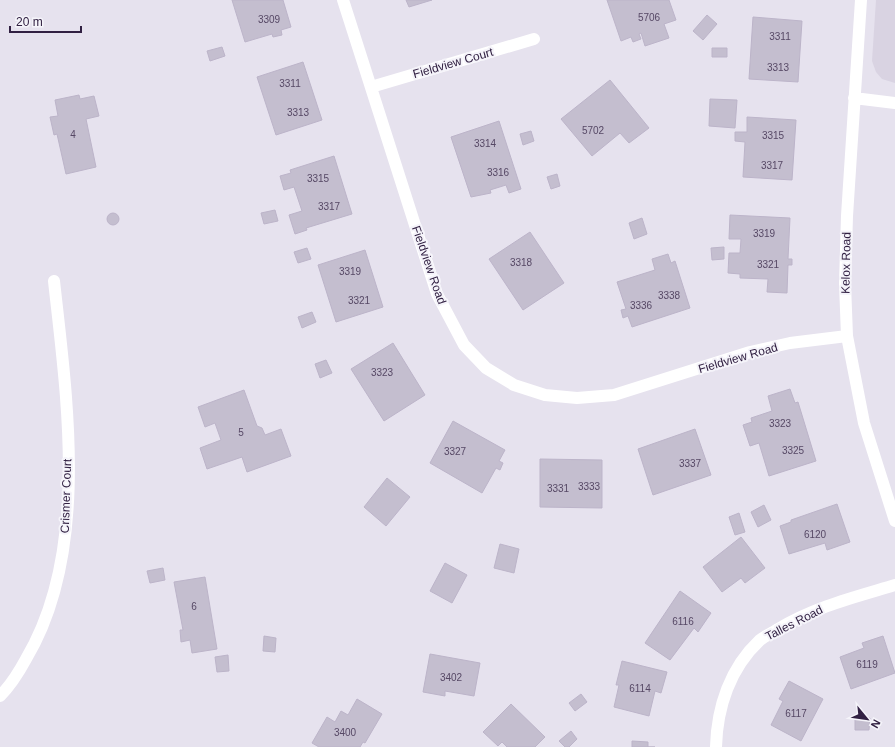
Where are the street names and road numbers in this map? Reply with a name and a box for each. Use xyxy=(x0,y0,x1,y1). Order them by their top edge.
street label: Fieldview Court xyxy=(411,45,495,81)
street label: Fieldview Road xyxy=(409,224,449,306)
street label: Kelox Road xyxy=(838,232,854,294)
street label: Fieldview Road xyxy=(697,340,779,376)
street label: Crismer Court xyxy=(58,458,74,534)
street label: Talles Road xyxy=(763,603,825,643)

